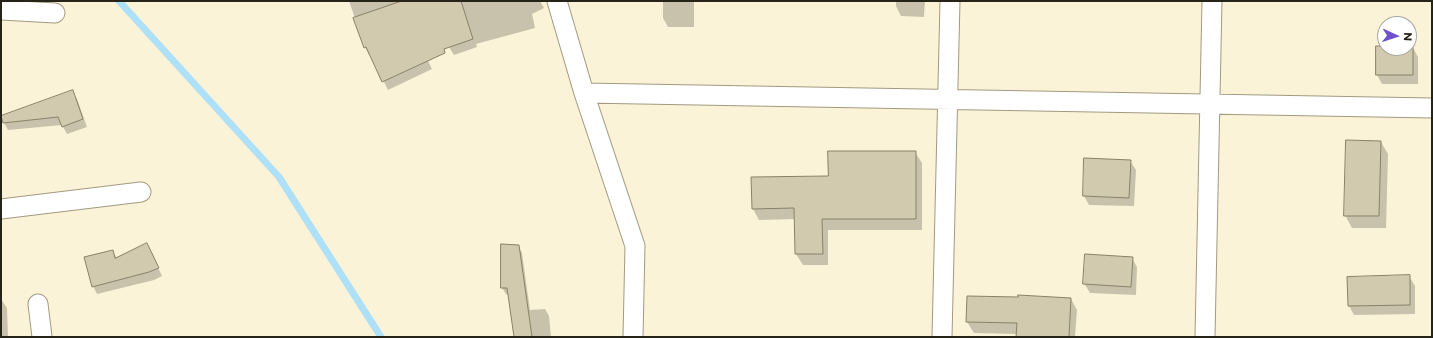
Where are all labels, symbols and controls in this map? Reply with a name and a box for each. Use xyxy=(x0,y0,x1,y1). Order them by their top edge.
north arrow xyxy=(1377,16,1417,56)
text: N xyxy=(1401,32,1415,41)

